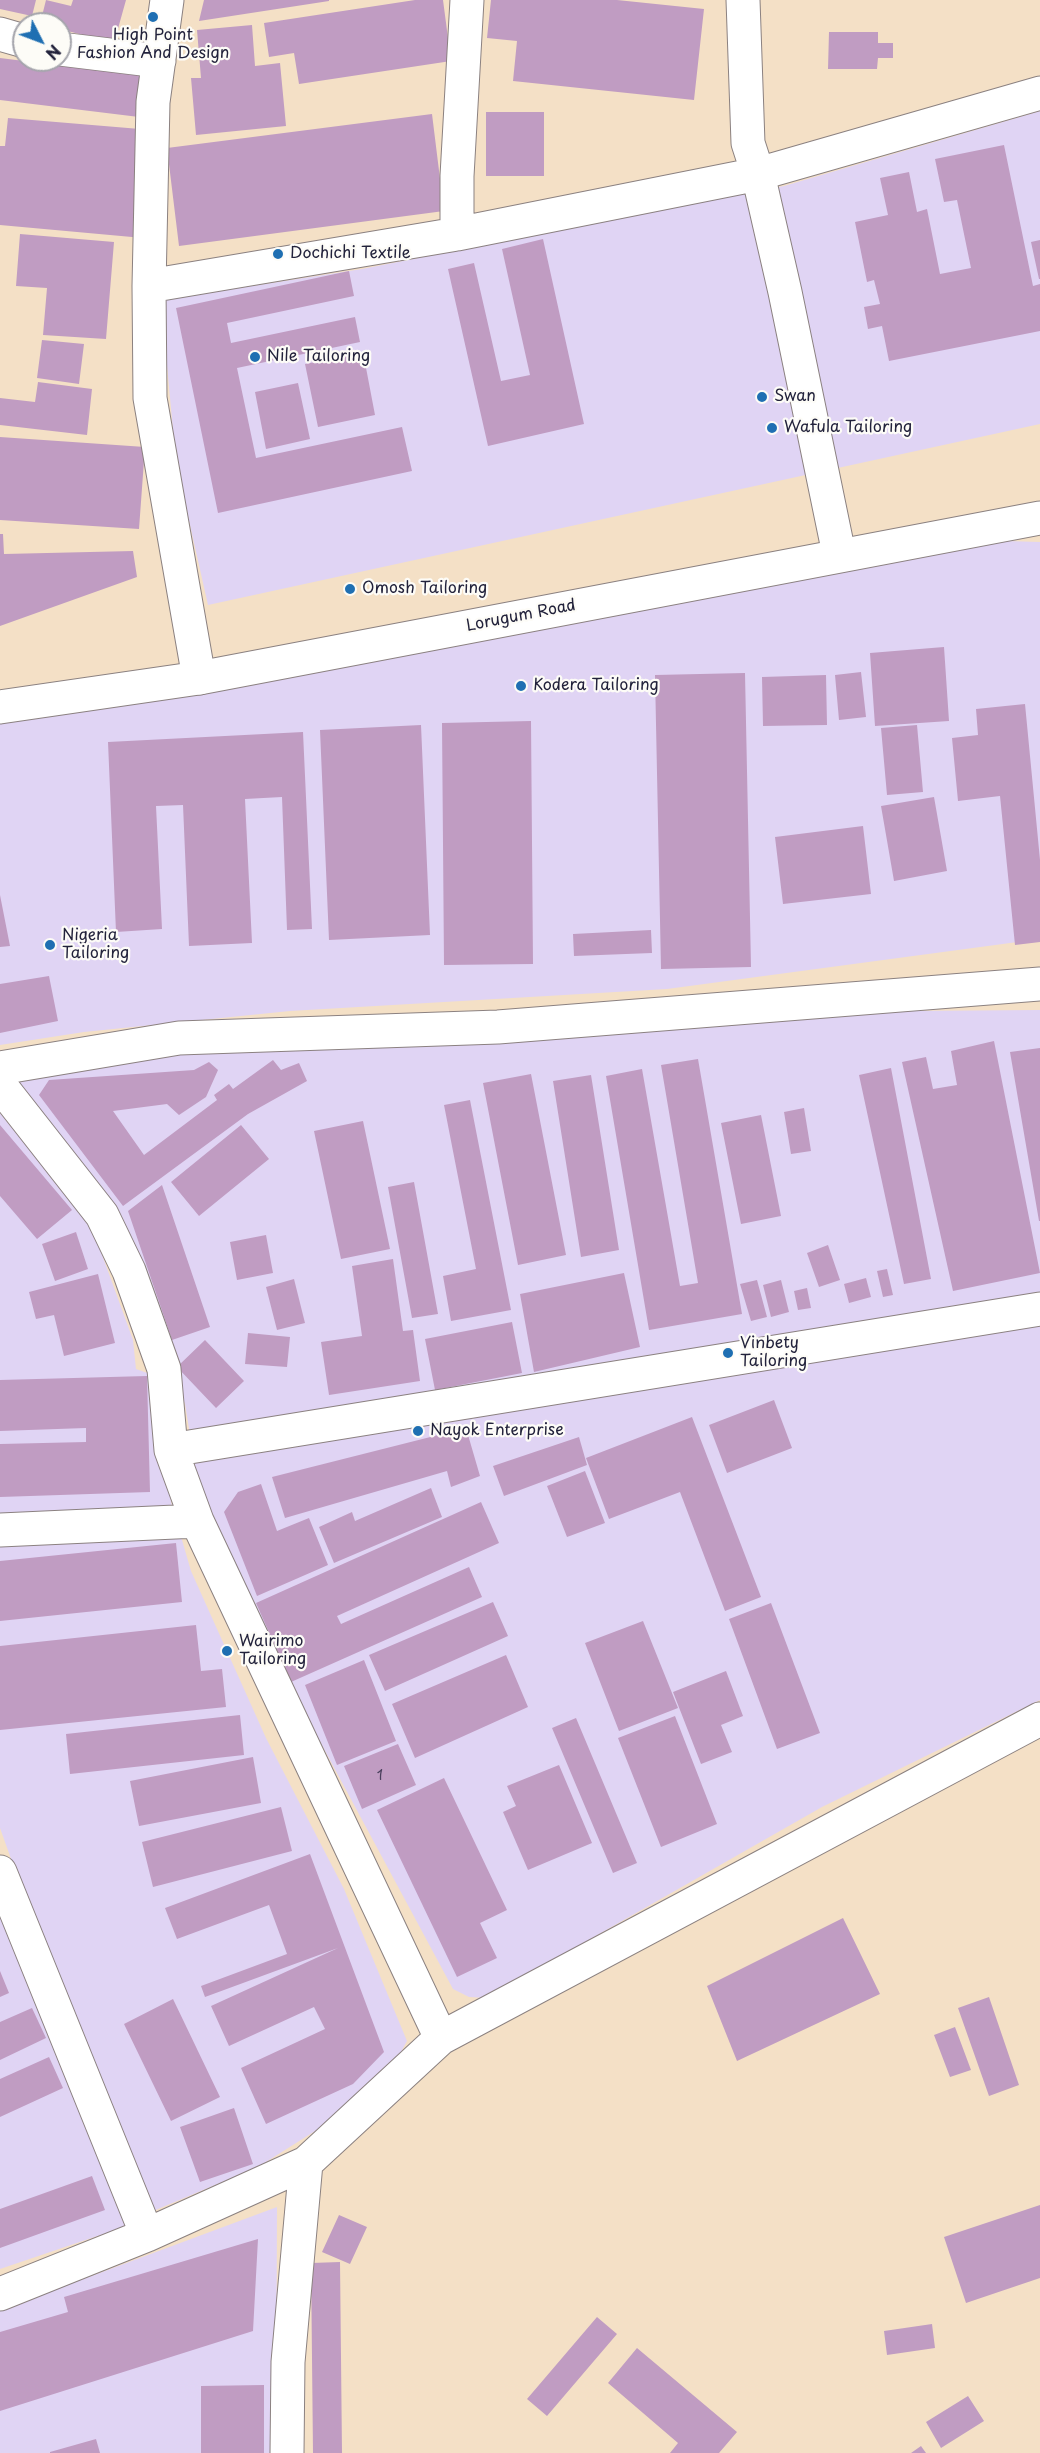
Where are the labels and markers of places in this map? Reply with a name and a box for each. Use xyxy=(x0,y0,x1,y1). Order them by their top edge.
marker: High Point Fashion And Design xyxy=(146,10,160,24)
place label: High Point Fashion And Design xyxy=(77,26,229,64)
place label: Dochichi Textile xyxy=(290,244,411,264)
marker: Dochichi Textile xyxy=(271,247,285,261)
place label: Nile Tailoring xyxy=(267,347,370,367)
marker: Nile Tailoring xyxy=(248,350,262,364)
place label: Swan xyxy=(774,387,816,407)
marker: Swan xyxy=(755,390,769,404)
place label: Wafula Tailoring xyxy=(784,418,912,438)
marker: Wafula Tailoring xyxy=(765,421,779,435)
place label: Omosh Tailoring xyxy=(362,579,487,599)
marker: Omosh Tailoring xyxy=(343,582,357,596)
place label: Kodera Tailoring xyxy=(533,676,659,696)
marker: Kodera Tailoring xyxy=(514,679,528,693)
place label: Nigeria Tailoring xyxy=(62,926,129,964)
marker: Nigeria Tailoring xyxy=(43,938,57,952)
place label: Vinbety Tailoring xyxy=(740,1334,807,1372)
marker: Vinbety Tailoring xyxy=(721,1346,735,1360)
place label: Nayok Enterprise xyxy=(430,1421,564,1441)
marker: Nayok Enterprise xyxy=(411,1424,425,1438)
place label: Wairimo Tailoring xyxy=(239,1632,306,1670)
marker: Wairimo Tailoring xyxy=(220,1644,234,1658)

